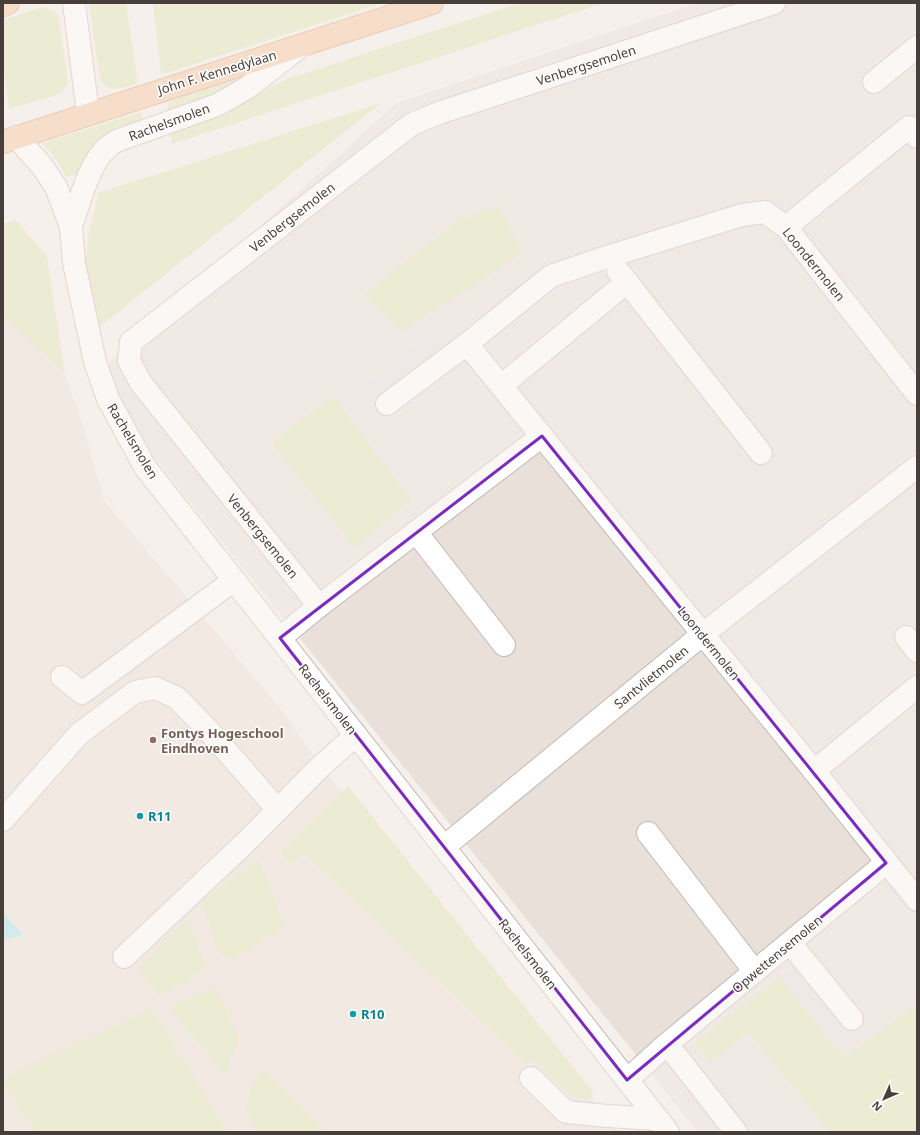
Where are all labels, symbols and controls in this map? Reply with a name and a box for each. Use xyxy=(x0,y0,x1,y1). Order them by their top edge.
street label: Venbergsemolen xyxy=(534,40,638,90)
street label: John F. Kennedylaan xyxy=(154,45,278,99)
street label: Rachelsmolen xyxy=(126,99,212,145)
street label: Venbergsemolen xyxy=(246,178,338,256)
street label: Loondermolen xyxy=(779,223,849,305)
street label: Rachelsmolen xyxy=(103,400,163,482)
street label: Venbergsemolen xyxy=(223,490,303,582)
street label: Loondermolen xyxy=(674,602,744,684)
street label: Santvlietmolen xyxy=(610,641,692,713)
street label: Rachelsmolen xyxy=(295,660,361,738)
place label: Fontys Hogeschool Eindhoven xyxy=(161,724,284,757)
marker: Fontys Hogeschool Eindhoven xyxy=(148,735,158,745)
place label: R11 xyxy=(148,807,171,825)
marker: R11 xyxy=(135,811,145,821)
street label: Opwettensemolen xyxy=(728,911,826,997)
street label: Rachelsmolen xyxy=(495,915,561,993)
place label: R10 xyxy=(361,1005,384,1023)
marker: R10 xyxy=(348,1009,358,1019)
north arrow xyxy=(864,1079,904,1119)
text: N xyxy=(868,1098,885,1115)

